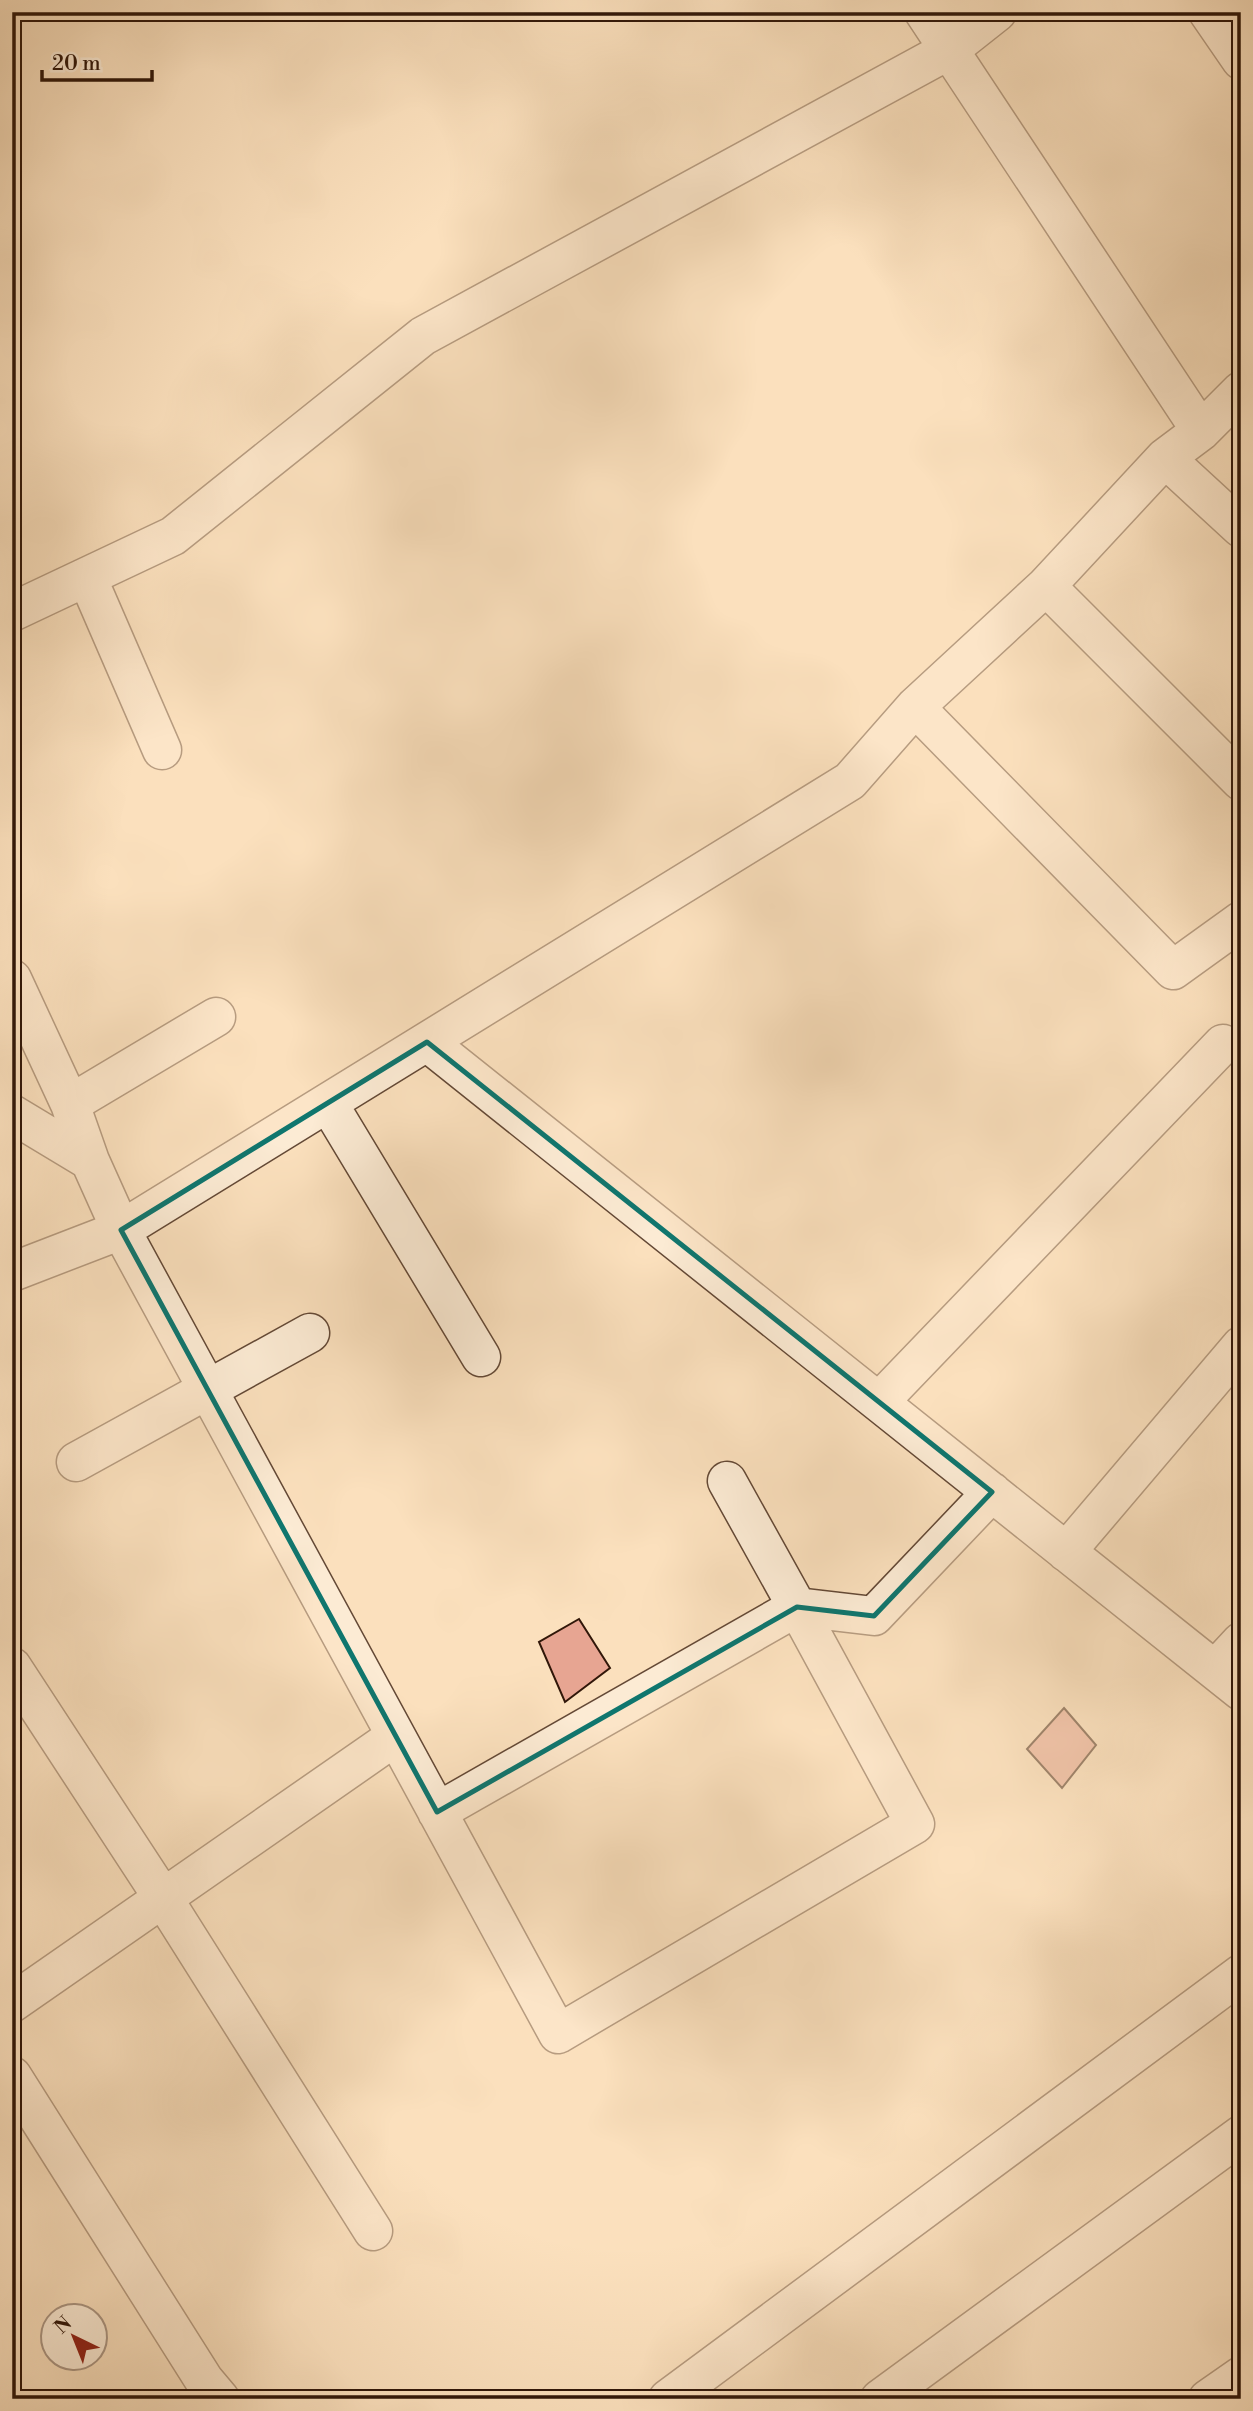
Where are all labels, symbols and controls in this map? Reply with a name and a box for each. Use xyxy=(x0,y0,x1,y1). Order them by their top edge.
scale bar xyxy=(42,38,152,82)
text: 20 m xyxy=(52,51,101,77)
north arrow xyxy=(38,2302,108,2372)
text: N xyxy=(49,2311,77,2339)

